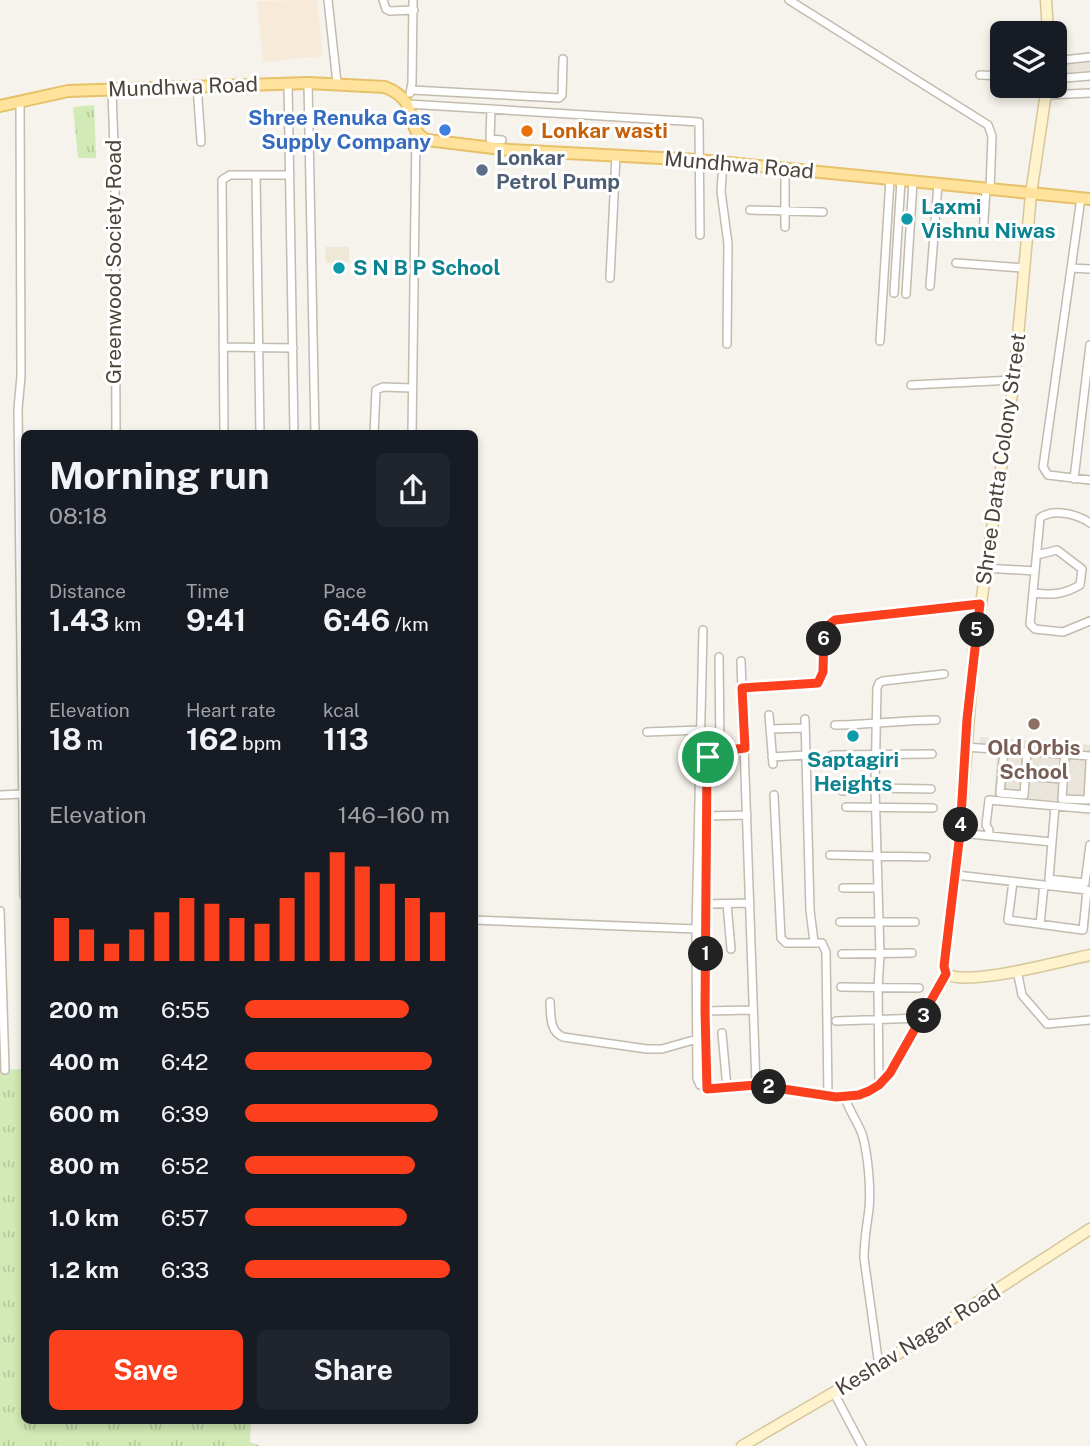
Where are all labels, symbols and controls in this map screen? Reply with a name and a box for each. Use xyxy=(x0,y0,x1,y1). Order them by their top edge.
map controls xyxy=(990,21,1067,98)
button: layers xyxy=(990,21,1067,98)
street label: Mundhwa Road xyxy=(108,71,258,102)
place label: Shree Renuka Gas Supply Company xyxy=(248,105,431,154)
place label: Lonkar wasti xyxy=(541,118,668,143)
marker: Shree Renuka Gas Supply Company xyxy=(437,122,453,138)
marker: Lonkar wasti xyxy=(519,123,535,139)
street label: Greenwood Society Road xyxy=(101,140,126,384)
place label: Lonkar Petrol Pump xyxy=(496,145,620,194)
street label: Mundhwa Road xyxy=(663,146,815,183)
marker: Lonkar Petrol Pump xyxy=(474,162,490,178)
place label: Laxmi Vishnu Niwas xyxy=(921,194,1056,243)
marker: Laxmi Vishnu Niwas xyxy=(899,211,915,227)
place label: S N B P School xyxy=(353,255,500,280)
marker: S N B P School xyxy=(331,260,347,276)
street label: Shree Datta Colony Street xyxy=(970,331,1031,586)
text: Morning run xyxy=(49,453,270,498)
button: share xyxy=(376,453,450,527)
text: 08:18 xyxy=(49,502,107,529)
text: Distance xyxy=(49,580,126,602)
text: Time xyxy=(186,580,229,602)
text: Pace xyxy=(323,580,366,602)
text: 1.43 xyxy=(49,602,109,638)
text: 9:41 xyxy=(186,602,246,638)
text: 6:46 xyxy=(323,602,390,638)
pin: 5 xyxy=(960,612,995,648)
text: km xyxy=(109,613,141,635)
text: /km xyxy=(390,613,429,635)
text: 5 xyxy=(970,618,983,640)
pin: 6 xyxy=(806,622,842,656)
text: 6 xyxy=(817,627,830,649)
text: Elevation xyxy=(49,699,130,721)
text: Heart rate xyxy=(186,699,276,721)
text: kcal xyxy=(323,699,360,721)
marker: Old Orbis School xyxy=(1026,716,1042,732)
text: 18 xyxy=(49,721,82,757)
text: 162 xyxy=(186,721,238,757)
text: 113 xyxy=(323,721,369,757)
pin xyxy=(678,727,738,787)
marker: Saptagiri Heights xyxy=(845,728,861,744)
text: m xyxy=(82,732,103,754)
text: bpm xyxy=(238,732,281,754)
place label: Old Orbis School xyxy=(987,735,1081,784)
icon: arrive xyxy=(689,738,727,776)
place label: Saptagiri Heights xyxy=(807,747,899,796)
text: Elevation xyxy=(49,801,147,828)
text: 146–160 m xyxy=(338,801,450,828)
pin: 4 xyxy=(944,808,978,842)
text: 4 xyxy=(954,813,967,835)
pin: 1 xyxy=(688,936,724,972)
text: 1 xyxy=(701,942,710,964)
text: 200 m xyxy=(49,996,119,1023)
text: 6:55 xyxy=(161,996,210,1023)
pin: 3 xyxy=(906,998,942,1034)
text: 3 xyxy=(917,1004,930,1026)
text: 400 m xyxy=(49,1048,119,1075)
text: 6:42 xyxy=(161,1048,209,1075)
pin: 2 xyxy=(752,1070,786,1104)
text: 2 xyxy=(762,1075,775,1097)
text: 600 m xyxy=(49,1100,119,1127)
text: 6:39 xyxy=(161,1100,209,1127)
text: 800 m xyxy=(49,1152,120,1179)
text: 6:52 xyxy=(161,1152,209,1179)
text: 1.0 km xyxy=(49,1204,119,1231)
text: 6:57 xyxy=(161,1204,209,1231)
text: 1.2 km xyxy=(49,1256,119,1283)
text: 6:33 xyxy=(161,1256,209,1283)
street label: Keshav Nagar Road xyxy=(831,1279,1005,1401)
button: Save xyxy=(49,1330,243,1410)
button: Share xyxy=(257,1330,450,1410)

